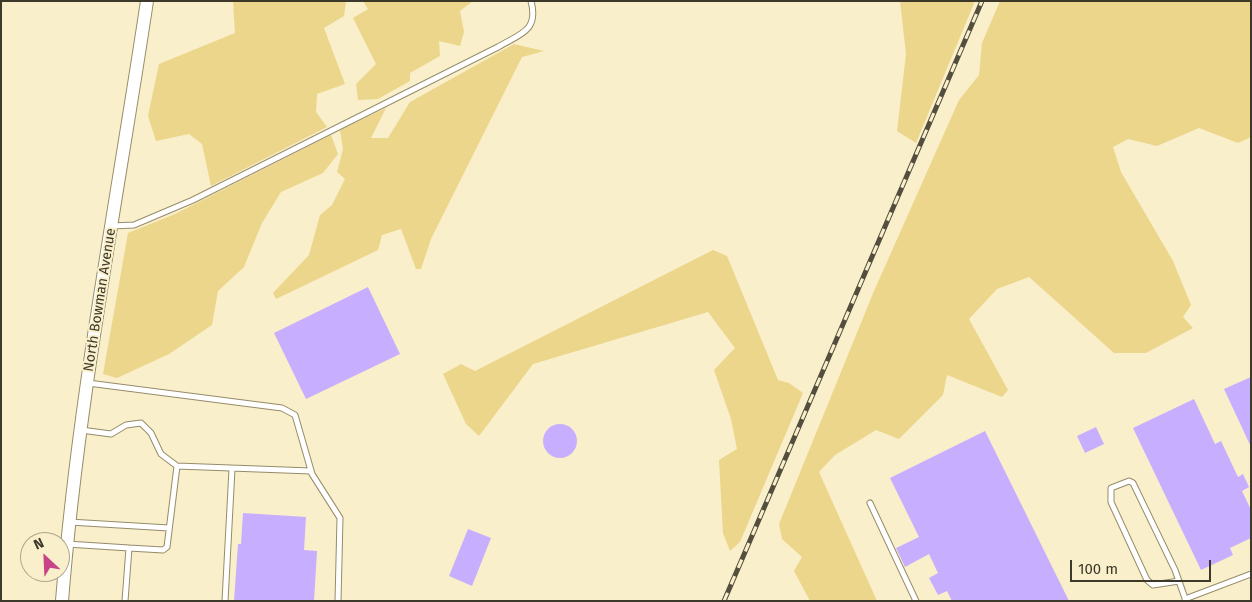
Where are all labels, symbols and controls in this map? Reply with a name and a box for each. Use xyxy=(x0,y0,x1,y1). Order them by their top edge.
street label: North Bowman Avenue xyxy=(80,227,120,373)
north arrow xyxy=(20,532,70,582)
text: N xyxy=(31,534,47,554)
scale bar xyxy=(1072,550,1213,582)
text: 100 m xyxy=(1078,560,1118,578)

